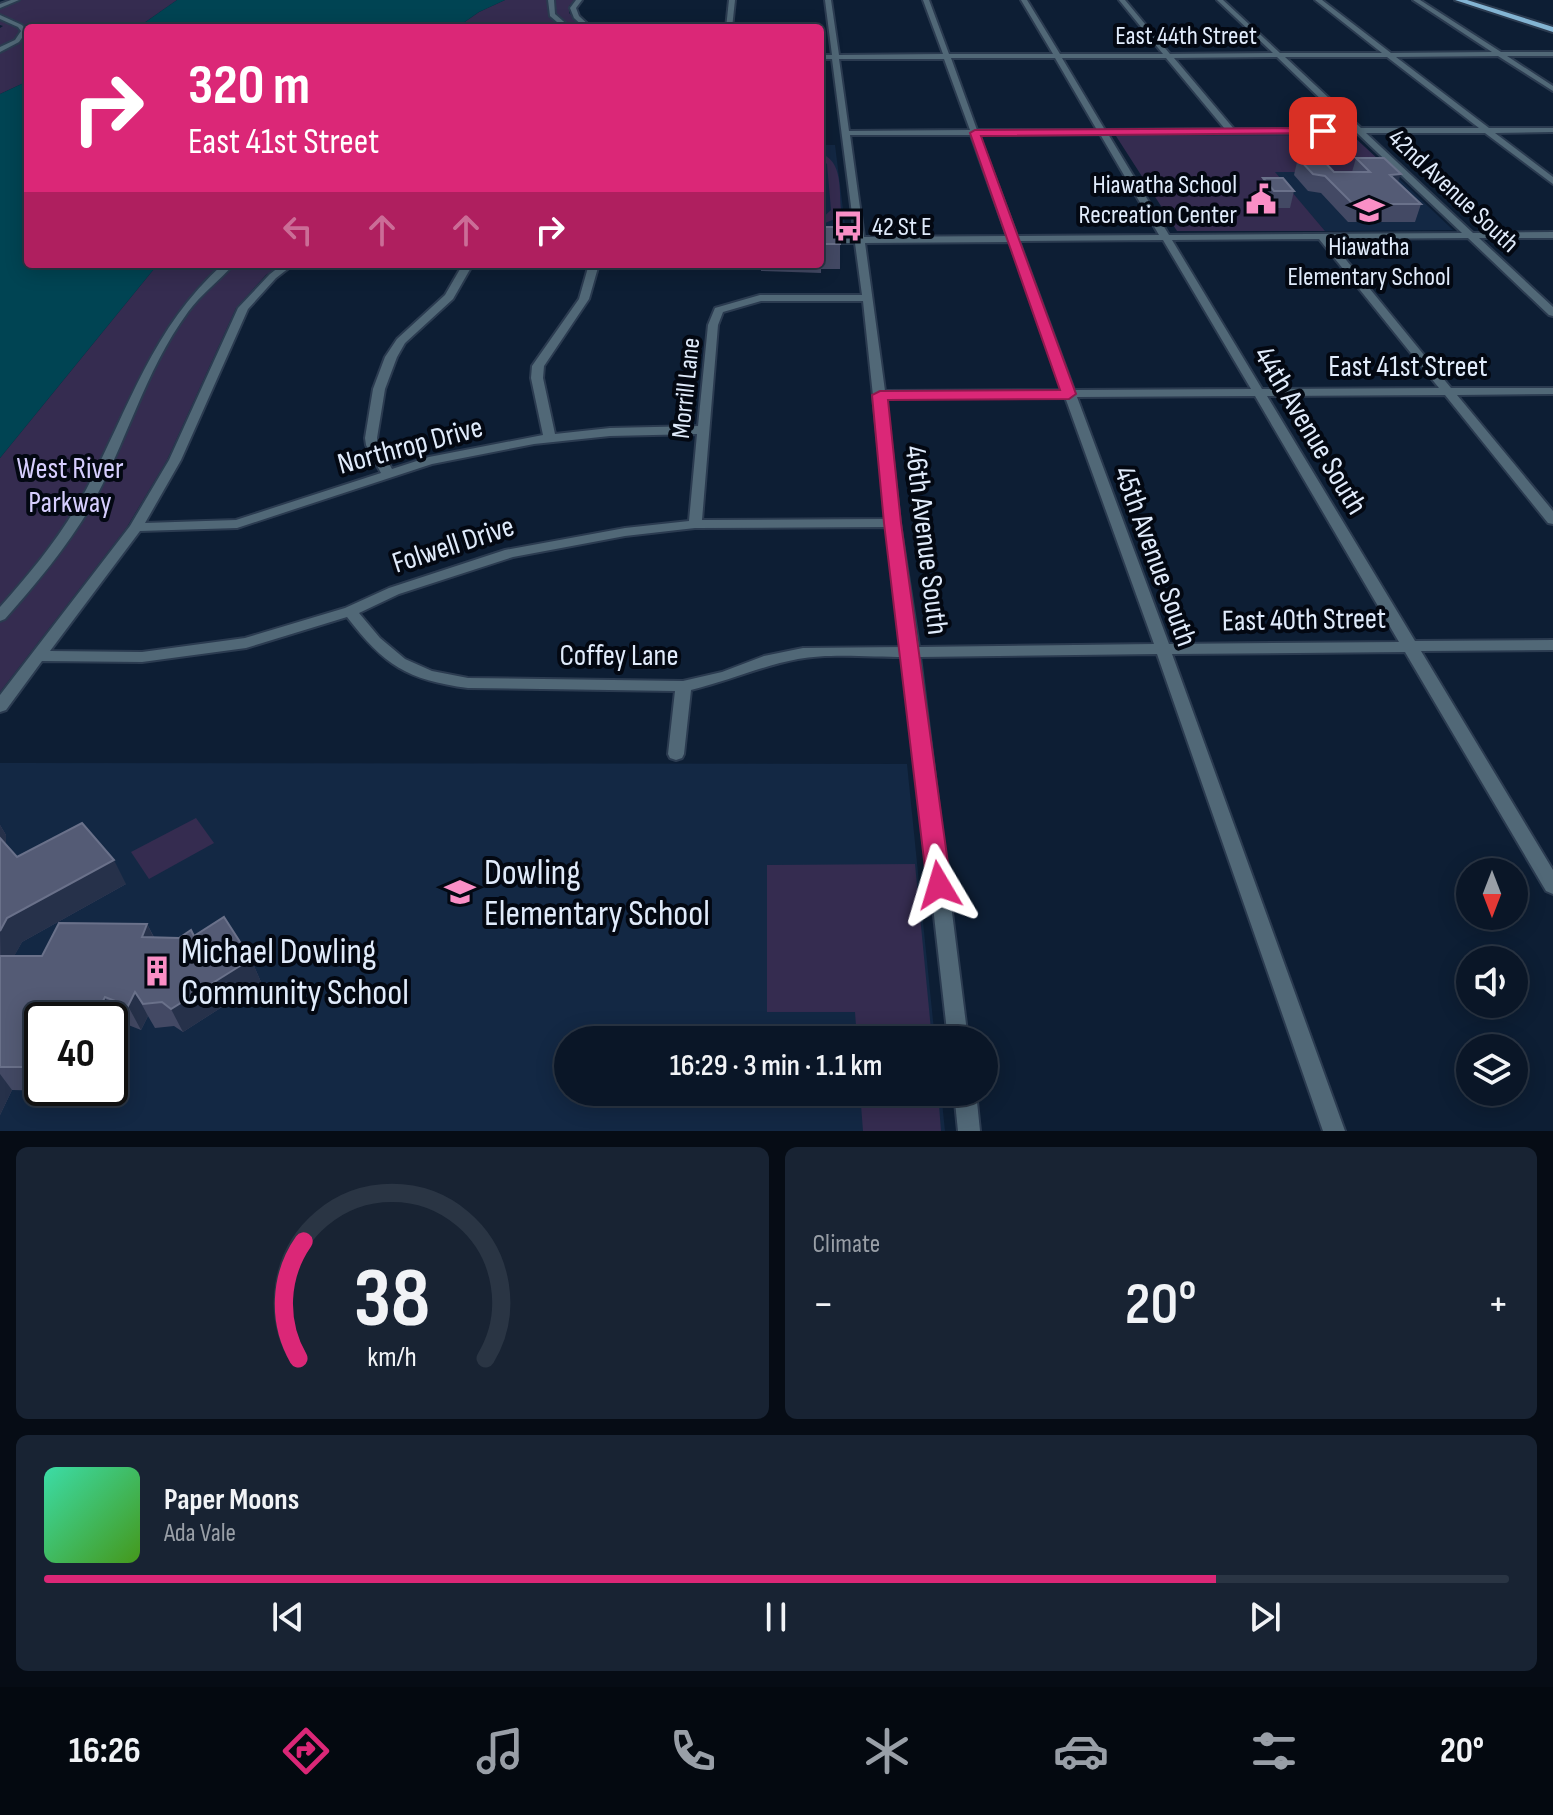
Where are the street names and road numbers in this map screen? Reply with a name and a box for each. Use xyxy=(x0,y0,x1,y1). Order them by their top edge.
street label: East 44th Street xyxy=(1115,21,1257,52)
street label: 42nd Avenue South xyxy=(1381,123,1525,259)
street label: Morrill Lane xyxy=(666,336,707,440)
street label: 44th Avenue South xyxy=(1246,340,1374,521)
street label: East 41st Street xyxy=(1328,349,1488,385)
street label: Northrop Drive xyxy=(334,409,487,483)
street label: 46th Avenue South xyxy=(897,443,955,637)
street label: 45th Avenue South xyxy=(1106,461,1204,651)
street label: Folwell Drive xyxy=(388,508,519,582)
street label: East 40th Street xyxy=(1222,601,1386,639)
street label: Coffey Lane xyxy=(560,638,678,674)

